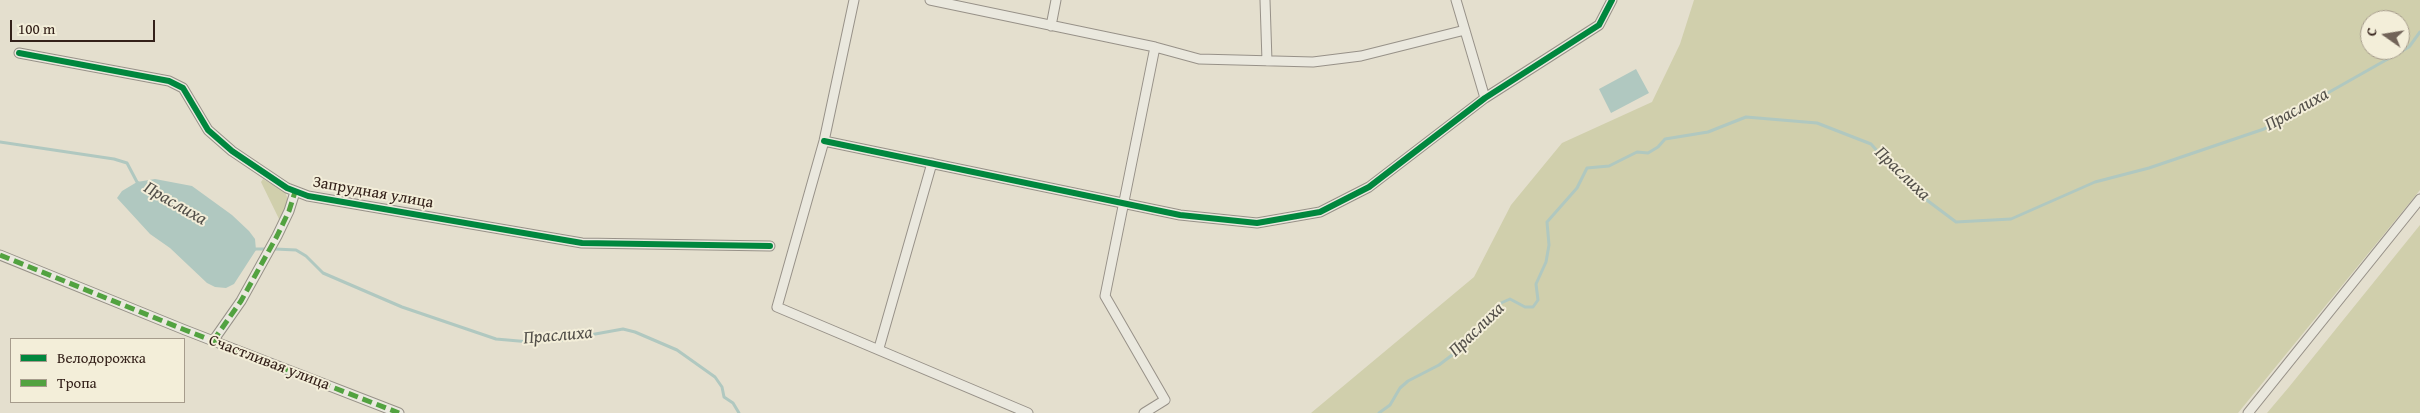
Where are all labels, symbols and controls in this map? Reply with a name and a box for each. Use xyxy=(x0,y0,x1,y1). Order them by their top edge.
scale bar xyxy=(12,10,158,42)
north arrow xyxy=(2360,10,2410,60)
text: 100 m xyxy=(18,18,55,39)
text: С xyxy=(2361,26,2382,38)
water label: Праслиха xyxy=(2261,84,2333,136)
water label: Праслиха xyxy=(1870,142,1934,206)
street label: Запрудная улица xyxy=(311,173,435,213)
water label: Праслиха xyxy=(140,177,210,231)
water label: Праслиха xyxy=(1445,298,1509,362)
water label: Праслиха xyxy=(522,322,594,350)
street label: Счастливая улица xyxy=(206,331,332,395)
legend xyxy=(10,338,185,403)
text: Велодорожка xyxy=(57,347,146,368)
text: Тропа xyxy=(57,372,97,393)

